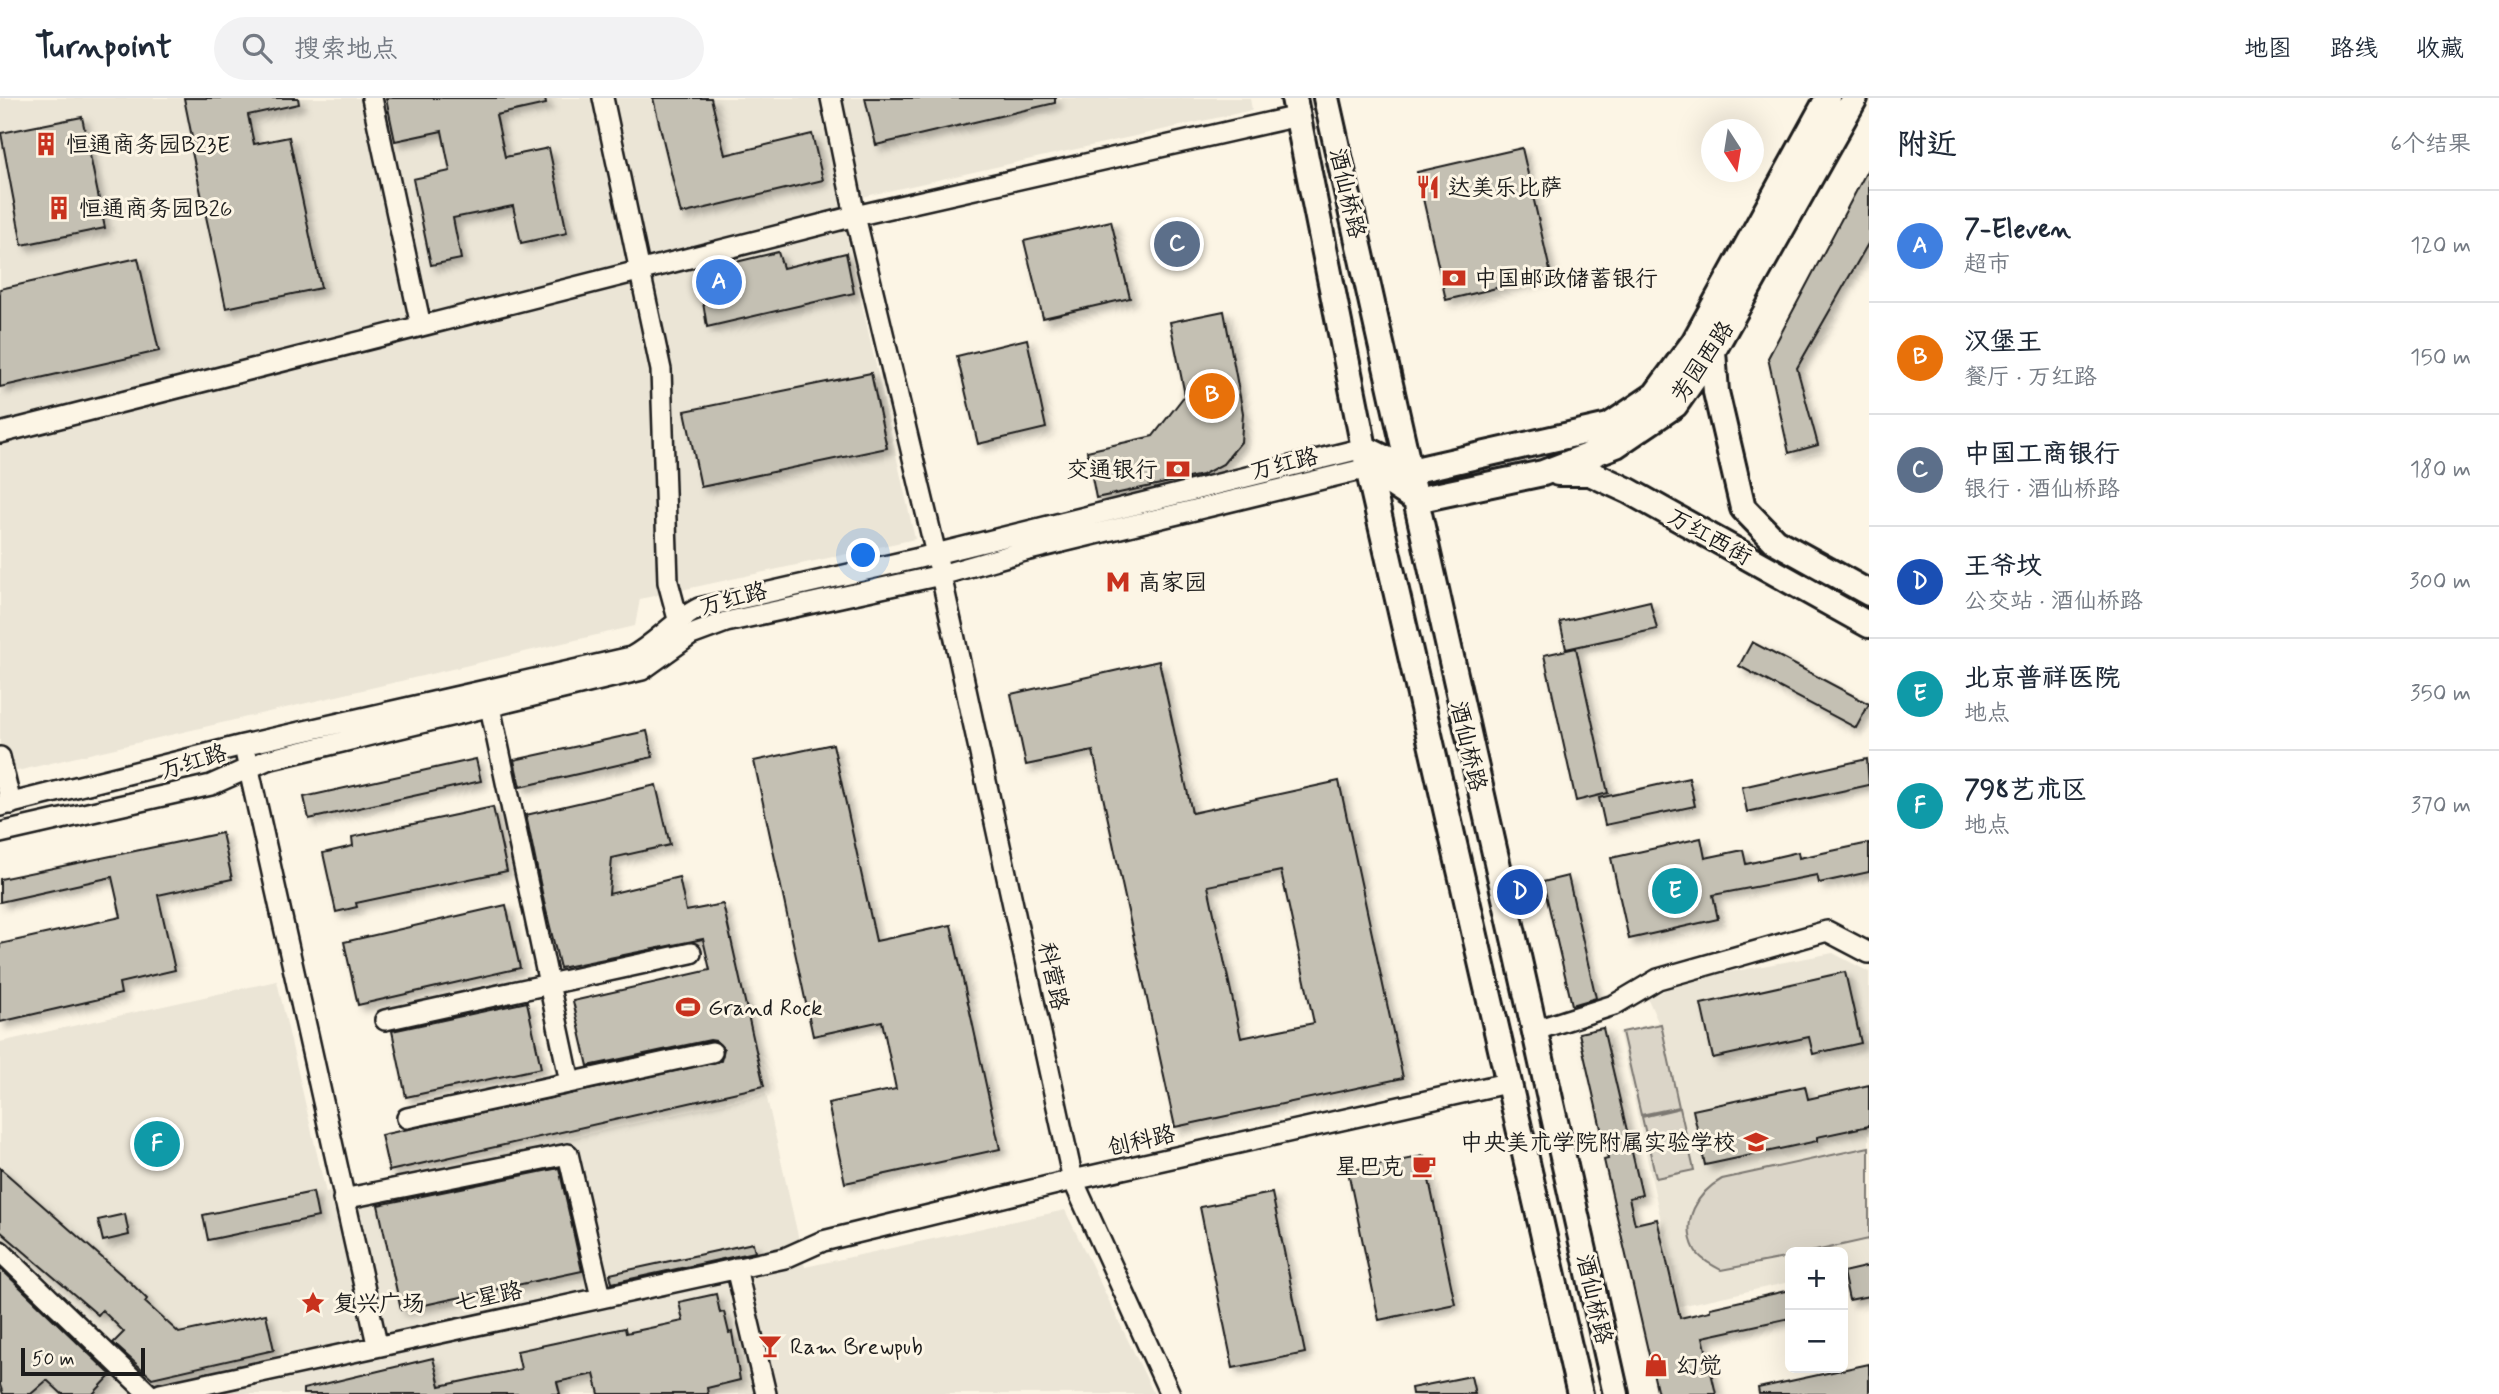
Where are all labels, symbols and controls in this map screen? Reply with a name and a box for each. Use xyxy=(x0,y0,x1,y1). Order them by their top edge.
search box xyxy=(214,17,704,80)
text: Turnpoint xyxy=(35,26,172,70)
icon: search xyxy=(238,29,276,67)
text: 搜索地点 xyxy=(294,33,398,67)
text: 地图 xyxy=(2244,34,2292,65)
text: 路线 xyxy=(2330,34,2378,65)
text: 收藏 xyxy=(2416,34,2464,65)
north arrow xyxy=(1701,119,1764,182)
text: 附近 xyxy=(1897,126,1957,165)
building icon: 恒通商务园B23E xyxy=(32,130,60,158)
text: 6个结果 xyxy=(2390,130,2471,160)
place label: 恒通商务园B23E xyxy=(66,131,230,161)
street label: 酒仙桥路 xyxy=(1321,145,1371,242)
restaurant icon: 达美乐比萨 xyxy=(1414,173,1442,201)
place label: 达美乐比萨 xyxy=(1448,174,1563,204)
building icon: 恒通商务园B26 xyxy=(45,194,73,222)
place label: 恒通商务园B26 xyxy=(79,195,233,225)
text: 7-Eleven xyxy=(1964,213,2071,247)
pin: C xyxy=(1154,218,1200,270)
text: A xyxy=(1912,231,1928,261)
text: 120 m xyxy=(2410,231,2471,261)
text: 超市 xyxy=(1964,250,2010,280)
pin: A xyxy=(696,256,742,308)
bank icon: 中国邮政储蓄银行 xyxy=(1440,264,1468,292)
place label: 中国邮政储蓄银行 xyxy=(1474,265,1658,295)
street label: 芳园西路 xyxy=(1665,316,1742,409)
text: 汉堡王 xyxy=(1964,326,2042,360)
text: B xyxy=(1913,343,1927,373)
text: 150 m xyxy=(2410,343,2471,373)
text: 餐厅 · 万红路 xyxy=(1964,363,2097,393)
pin: B xyxy=(1189,370,1235,422)
text: 中国工商银行 xyxy=(1964,438,2120,472)
street label: 万红路 xyxy=(1247,442,1322,488)
bank icon: 交通银行 xyxy=(1164,455,1192,483)
text: C xyxy=(1912,455,1928,485)
text: 180 m xyxy=(2410,455,2471,485)
place label: 交通银行 xyxy=(1066,456,1158,486)
text: 银行 · 酒仙桥路 xyxy=(1964,475,2120,505)
street label: 万红西街 xyxy=(1662,502,1757,573)
your location xyxy=(846,538,880,572)
text: 王爷坟 xyxy=(1964,550,2042,584)
text: D xyxy=(1912,567,1928,597)
text: 300 m xyxy=(2409,567,2471,597)
metro station icon: 高家园 xyxy=(1104,568,1132,596)
place label: 高家园 xyxy=(1138,569,1207,599)
street label: 万红路 xyxy=(696,577,771,623)
text: 公交站 · 酒仙桥路 xyxy=(1964,587,2143,617)
text: 北京普祥医院 xyxy=(1964,662,2120,696)
text: E xyxy=(1913,679,1927,709)
text: 350 m xyxy=(2410,679,2471,709)
street label: 酒仙桥路 xyxy=(1442,698,1492,795)
text: 地点 xyxy=(1964,699,2010,729)
street label: 万红路 xyxy=(156,738,231,787)
text: 798艺术区 xyxy=(1964,774,2087,808)
text: F xyxy=(1914,791,1926,821)
text: 370 m xyxy=(2411,791,2471,821)
text: 地点 xyxy=(1964,811,2010,841)
pin: E xyxy=(1652,865,1698,917)
pin: D xyxy=(1497,866,1543,918)
street label: 科营路 xyxy=(1030,940,1074,1013)
sports icon: Grand Rock xyxy=(674,993,702,1021)
place label: Grand Rock xyxy=(708,994,823,1024)
pin: F xyxy=(134,1118,180,1170)
street label: 创科路 xyxy=(1104,1120,1178,1164)
school or university icon: 中央美术学院附属实验学校 xyxy=(1742,1128,1770,1156)
place label: 中央美术学院附属实验学校 xyxy=(1460,1129,1736,1159)
cafe icon: 星巴克 xyxy=(1410,1152,1438,1180)
place label: 星巴克 xyxy=(1335,1153,1404,1183)
map controls xyxy=(1785,1247,1848,1373)
button: + xyxy=(1785,1247,1848,1310)
street label: 酒仙桥路 xyxy=(1568,1251,1618,1348)
street label: 七星路 xyxy=(452,1276,525,1320)
place icon: 复兴广场 xyxy=(299,1289,327,1317)
place label: 复兴广场 xyxy=(333,1290,425,1320)
button: − xyxy=(1785,1310,1848,1373)
bar icon: Ram Brewpub xyxy=(756,1332,784,1360)
place label: Ram Brewpub xyxy=(790,1333,923,1363)
scale bar xyxy=(21,1345,145,1377)
text: 50 m xyxy=(32,1347,75,1372)
shop icon: 幻觉 xyxy=(1642,1351,1670,1379)
place label: 幻觉 xyxy=(1676,1352,1722,1382)

